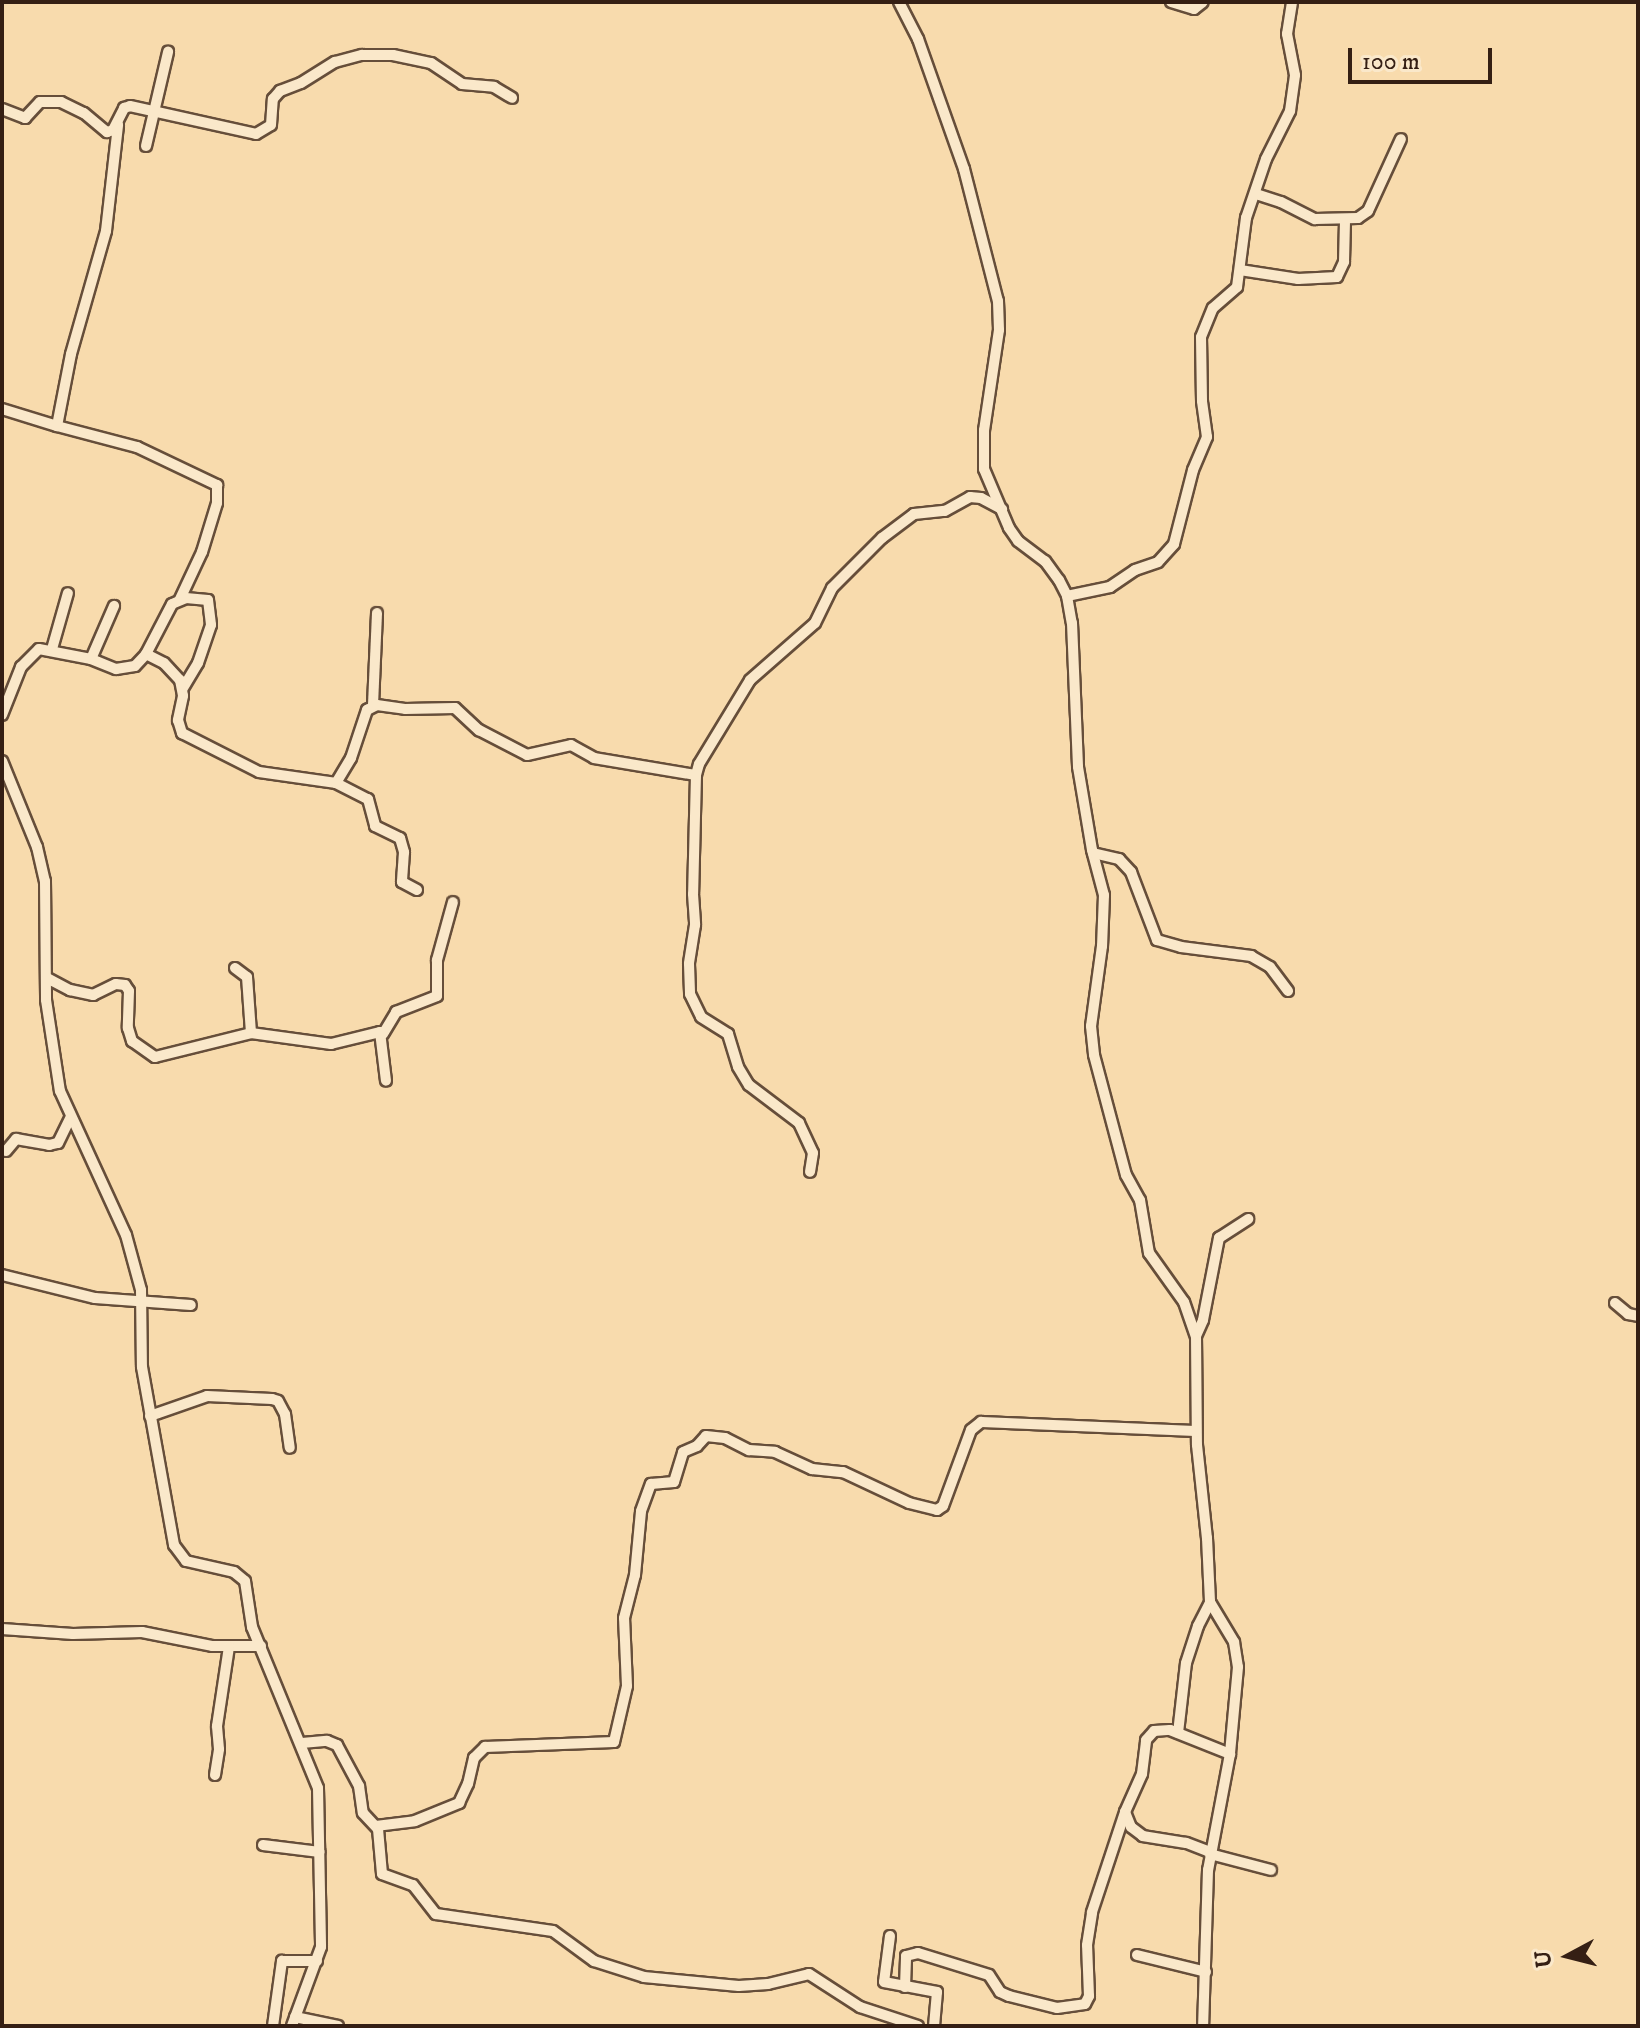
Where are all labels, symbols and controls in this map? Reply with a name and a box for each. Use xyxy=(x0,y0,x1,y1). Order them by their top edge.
scale bar xyxy=(1352,32,1496,82)
text: 100 m xyxy=(1362,47,1420,77)
north arrow xyxy=(1528,1916,1608,1996)
text: U xyxy=(1529,1949,1558,1969)

